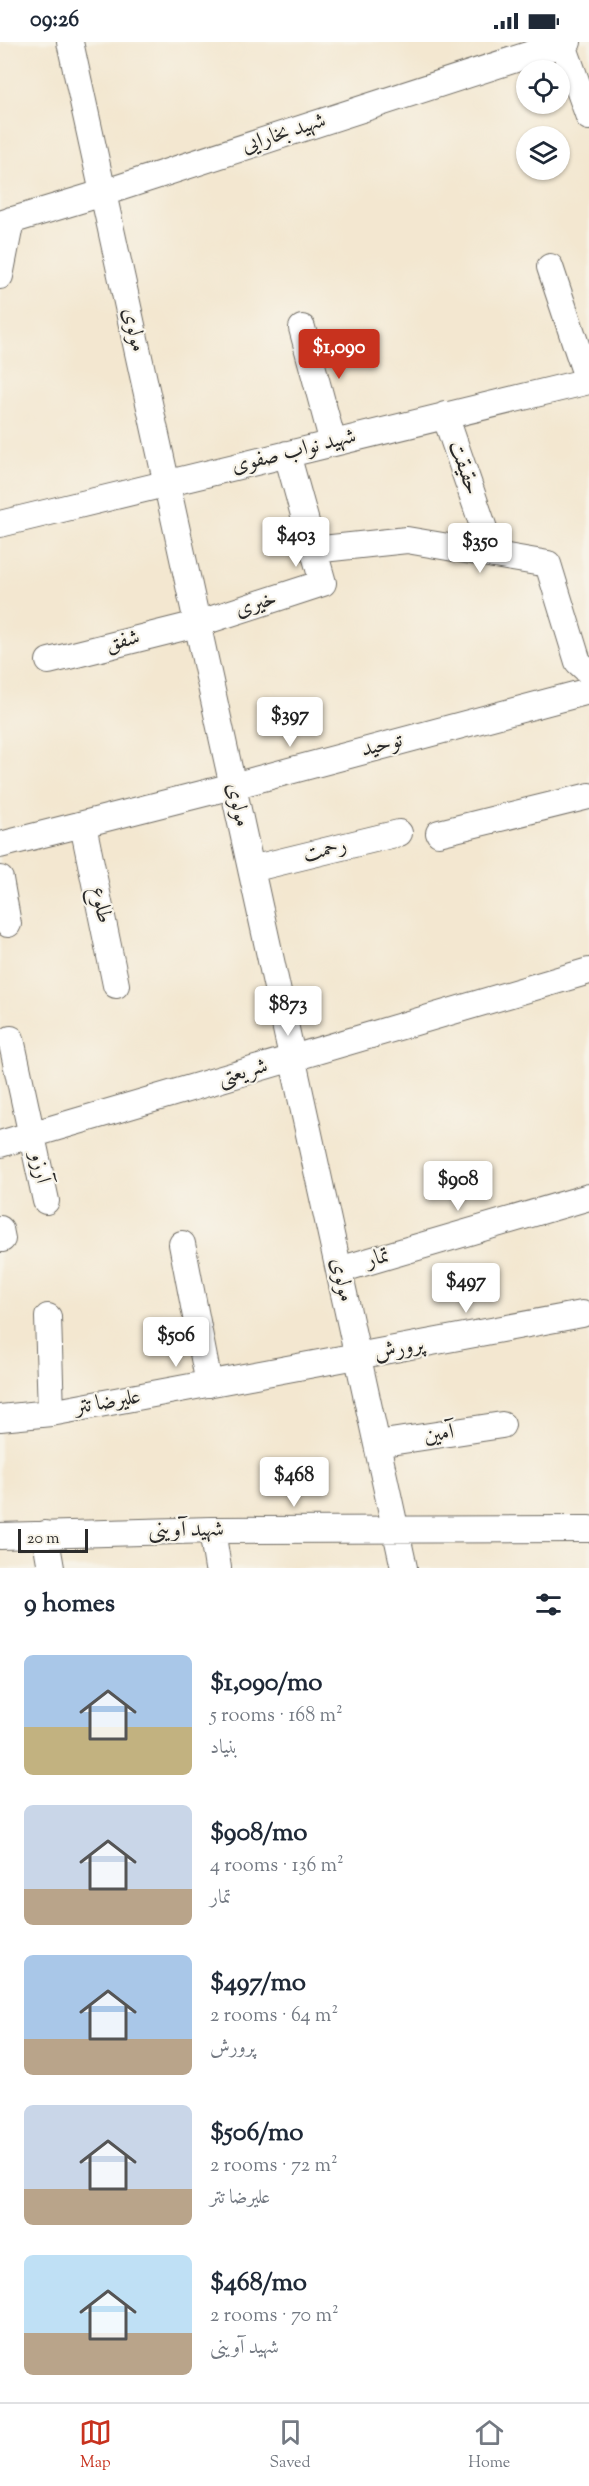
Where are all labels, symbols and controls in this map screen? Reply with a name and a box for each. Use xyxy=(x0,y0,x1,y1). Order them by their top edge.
text: 09:26 xyxy=(30,5,79,37)
map controls xyxy=(516,60,570,180)
button: locate xyxy=(516,60,570,114)
street label: شهید بخارایی xyxy=(238,105,330,163)
button: layers xyxy=(516,126,570,180)
street label: مولوی xyxy=(113,305,153,355)
pin: $1,090 xyxy=(290,329,388,380)
text: $1,090 xyxy=(313,334,365,363)
street label: شهید نواب صفوی xyxy=(228,421,360,483)
street label: حقیقت xyxy=(439,436,487,500)
pin: $403 xyxy=(260,517,332,568)
text: $403 xyxy=(276,522,316,551)
pin: $350 xyxy=(444,523,516,574)
text: $350 xyxy=(462,528,498,557)
street label: خیری xyxy=(231,583,281,627)
street label: شفق xyxy=(103,622,143,662)
pin: $397 xyxy=(254,697,326,748)
text: $397 xyxy=(271,702,309,731)
street label: توحید xyxy=(358,725,407,767)
street label: مولوی xyxy=(217,780,257,830)
street label: رحمت xyxy=(300,830,350,872)
street label: طلوع xyxy=(81,884,119,926)
pin: $873 xyxy=(252,986,324,1037)
text: $873 xyxy=(269,991,307,1020)
street label: شریعتی xyxy=(214,1051,272,1095)
street label: آرزو xyxy=(20,1147,58,1189)
pin: $908 xyxy=(422,1161,494,1212)
text: $908 xyxy=(438,1166,478,1195)
street label: تمار xyxy=(360,1240,394,1278)
street label: مولوی xyxy=(321,1255,361,1305)
pin: $497 xyxy=(430,1263,502,1314)
text: $497 xyxy=(446,1268,486,1297)
pin: $506 xyxy=(140,1317,212,1368)
text: $506 xyxy=(157,1322,195,1351)
street label: پرورش xyxy=(371,1329,429,1370)
street label: علیرضا تتر xyxy=(71,1381,143,1425)
street label: آمین xyxy=(422,1416,459,1453)
pin: $468 xyxy=(258,1457,330,1508)
text: $468 xyxy=(274,1462,314,1491)
street label: شهید آوینی xyxy=(148,1514,224,1548)
scale bar xyxy=(18,1526,88,1554)
text: 20 m xyxy=(27,1528,60,1551)
text: 9 homes xyxy=(24,1586,115,1623)
icon: filters xyxy=(532,1588,565,1621)
text: $1,090/mo xyxy=(210,1665,323,1702)
icon: home xyxy=(72,1679,144,1751)
text: 5 rooms · 168 m² xyxy=(210,1702,343,1731)
text: بنیاد xyxy=(210,1734,238,1763)
text: $908/mo xyxy=(210,1815,307,1852)
icon: home xyxy=(72,1829,144,1901)
text: 4 rooms · 136 m² xyxy=(210,1852,344,1881)
text: تمار xyxy=(210,1884,231,1913)
text: $497/mo xyxy=(210,1965,306,2002)
icon: home xyxy=(72,1979,144,2051)
text: 2 rooms · 64 m² xyxy=(210,2002,338,2031)
text: پرورش xyxy=(210,2034,255,2063)
text: $506/mo xyxy=(210,2115,303,2152)
icon: home xyxy=(72,2129,144,2201)
text: 2 rooms · 72 m² xyxy=(210,2152,338,2181)
text: علیرضا تتر xyxy=(210,2184,270,2213)
text: $468/mo xyxy=(210,2265,307,2302)
icon: home xyxy=(72,2279,144,2351)
text: 2 rooms · 70 m² xyxy=(210,2302,339,2331)
text: شهید آوینی xyxy=(210,2334,279,2363)
tab: Map xyxy=(79,2416,112,2475)
tab: Saved xyxy=(269,2416,311,2475)
tab: Home xyxy=(468,2416,510,2475)

